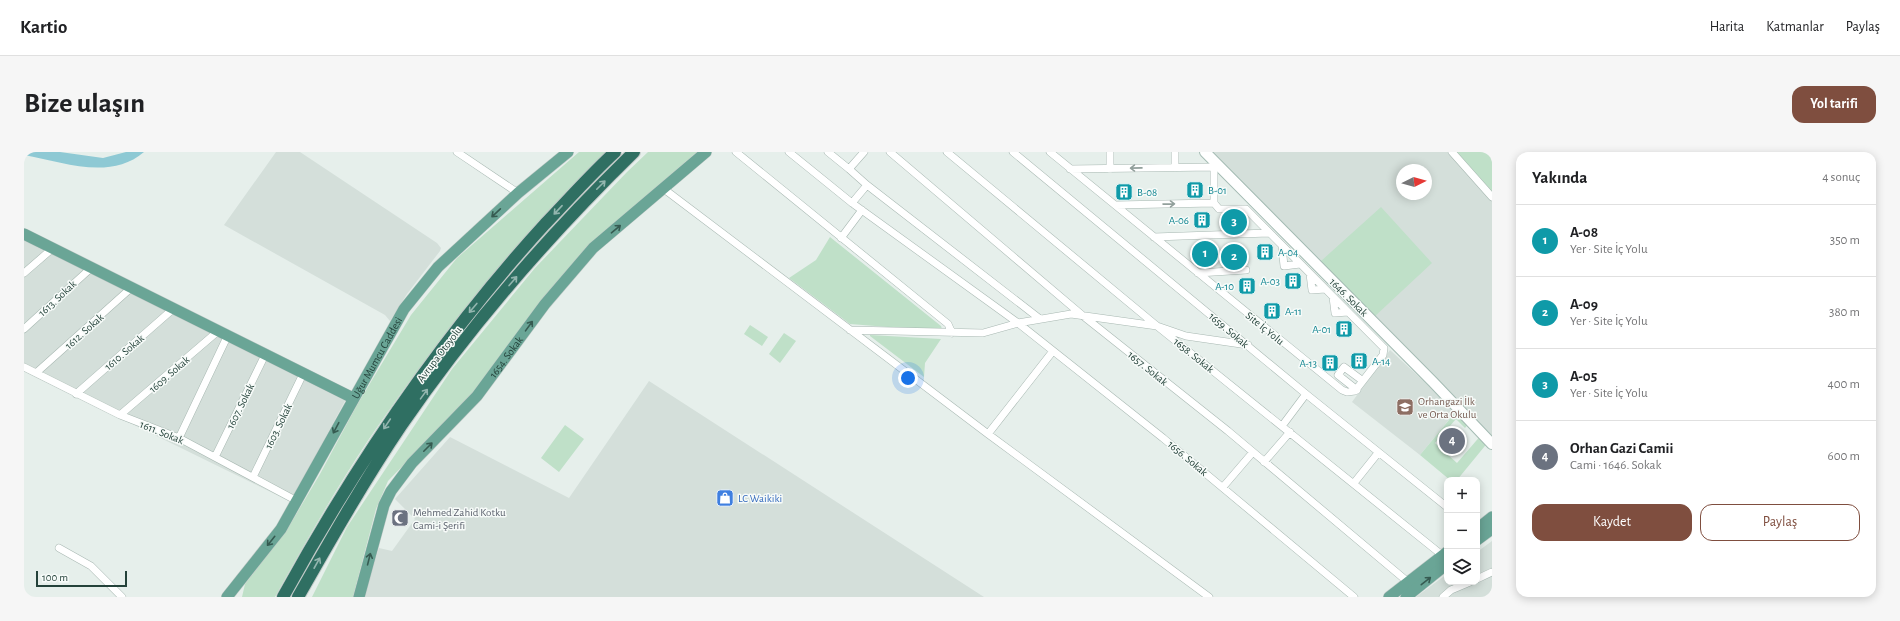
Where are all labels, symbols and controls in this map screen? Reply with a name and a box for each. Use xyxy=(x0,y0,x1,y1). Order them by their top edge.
text: Kartio xyxy=(20,18,67,37)
text: Harita xyxy=(1710,20,1744,34)
text: Katmanlar xyxy=(1766,20,1824,34)
text: Paylaş xyxy=(1846,20,1880,34)
button: Yol tarifi xyxy=(1792,86,1876,123)
text: Bize ulaşın xyxy=(24,90,145,118)
one-way arrow xyxy=(1130,164,1143,172)
north arrow xyxy=(1396,164,1432,200)
text: Yakında xyxy=(1532,169,1588,186)
text: 4 sonuç xyxy=(1822,171,1860,184)
one-way arrow xyxy=(596,180,606,190)
building icon: B-01 xyxy=(1185,180,1205,200)
building icon: B-08 xyxy=(1114,182,1134,202)
place label: B-01 xyxy=(1208,185,1227,196)
place label: B-08 xyxy=(1137,187,1157,198)
one-way arrow xyxy=(1162,200,1175,208)
one-way arrow xyxy=(554,205,563,215)
pin: 3 xyxy=(1221,207,1247,237)
one-way arrow xyxy=(491,209,501,218)
building icon: A-06 xyxy=(1192,210,1212,230)
place label: A-06 xyxy=(1169,215,1189,226)
one-way arrow xyxy=(610,225,621,234)
text: A-08 xyxy=(1570,225,1598,240)
text: 1 xyxy=(1543,234,1547,247)
text: 350 m xyxy=(1830,234,1860,247)
pin: 1 xyxy=(1192,239,1218,269)
pin: 2 xyxy=(1221,242,1247,272)
building icon: A-04 xyxy=(1255,242,1275,262)
text: Yer · Site İç Yolu xyxy=(1570,243,1648,256)
place label: A-04 xyxy=(1278,247,1298,258)
building icon: A-03 xyxy=(1283,271,1303,291)
one-way arrow xyxy=(508,276,518,286)
building icon: A-10 xyxy=(1237,276,1257,296)
place label: A-03 xyxy=(1260,276,1280,287)
street label: 1646. Sokak xyxy=(1327,276,1370,319)
street label: 1613. Sokak xyxy=(36,278,78,318)
place label: A-10 xyxy=(1215,281,1234,292)
text: A-09 xyxy=(1570,297,1598,312)
building icon: A-11 xyxy=(1262,301,1282,321)
one-way arrow xyxy=(469,303,478,314)
place label: A-11 xyxy=(1285,306,1302,317)
text: 2 xyxy=(1542,306,1548,319)
text: 380 m xyxy=(1829,306,1860,319)
street label: Site İç Yolu xyxy=(1243,310,1286,347)
street label: 1612. Sokak xyxy=(63,311,106,351)
street label: 1659. Sokak xyxy=(1207,311,1251,350)
street label: Uğur Mumcu Caddesi xyxy=(350,315,404,401)
text: Yer · Site İç Yolu xyxy=(1570,315,1648,328)
building icon: A-01 xyxy=(1334,319,1354,339)
one-way arrow xyxy=(525,320,533,331)
street label: Avrupa Otoyolu xyxy=(415,324,464,384)
place label: A-01 xyxy=(1312,324,1331,335)
street label: 1610. Sokak xyxy=(103,332,146,372)
street label: 1654. Sokak xyxy=(487,334,525,380)
street label: 1658. Sokak xyxy=(1171,336,1216,375)
street label: 1657. Sokak xyxy=(1126,349,1170,388)
building icon: A-14 xyxy=(1349,351,1369,371)
building icon: A-13 xyxy=(1320,353,1340,373)
street label: 1609. Sokak xyxy=(147,354,192,395)
place label: A-14 xyxy=(1372,356,1390,367)
place label: A-13 xyxy=(1299,358,1317,369)
your location xyxy=(898,368,918,388)
text: A-05 xyxy=(1570,369,1597,384)
text: 3 xyxy=(1542,378,1548,391)
text: 400 m xyxy=(1827,378,1860,391)
street label: 1607. Sokak xyxy=(225,382,256,431)
text: Yer · Site İç Yolu xyxy=(1570,387,1648,400)
one-way arrow xyxy=(420,389,429,400)
place label: Orhangazi İlk ve Orta Okulu xyxy=(1418,396,1477,420)
school or university icon: Orhangazi İlk ve Orta Okulu xyxy=(1395,397,1415,417)
street label: 1603. Sokak xyxy=(263,402,294,451)
one-way arrow xyxy=(383,418,391,429)
street label: 1611. Sokak xyxy=(138,419,185,446)
one-way arrow xyxy=(332,422,340,434)
pin: 4 xyxy=(1439,426,1465,456)
street label: 1656. Sokak xyxy=(1166,439,1210,478)
text: Orhan Gazi Camii xyxy=(1570,441,1673,456)
one-way arrow xyxy=(423,442,433,452)
text: 4 xyxy=(1542,450,1548,463)
text: 600 m xyxy=(1828,450,1860,463)
text: Cami · 1646. Sokak xyxy=(1570,459,1661,472)
map controls xyxy=(1444,477,1480,585)
button: + xyxy=(1444,477,1480,513)
shop icon: LC Waikiki xyxy=(715,488,735,508)
place label: LC Waikiki xyxy=(738,493,782,504)
button: Kaydet xyxy=(1532,504,1692,541)
button: Paylaş xyxy=(1700,504,1860,541)
place label: Mehmed Zahid Kotku Cami-i Şerifi xyxy=(413,507,506,531)
mosque icon: Mehmed Zahid Kotku Cami-i Şerifi xyxy=(390,508,410,528)
button: − xyxy=(1444,513,1480,549)
one-way arrow xyxy=(267,535,276,546)
button: layers xyxy=(1444,549,1480,585)
one-way arrow xyxy=(365,553,373,566)
one-way arrow xyxy=(314,557,322,569)
scale bar xyxy=(36,569,127,588)
text: 100 m xyxy=(42,572,68,583)
one-way arrow xyxy=(1421,576,1432,585)

